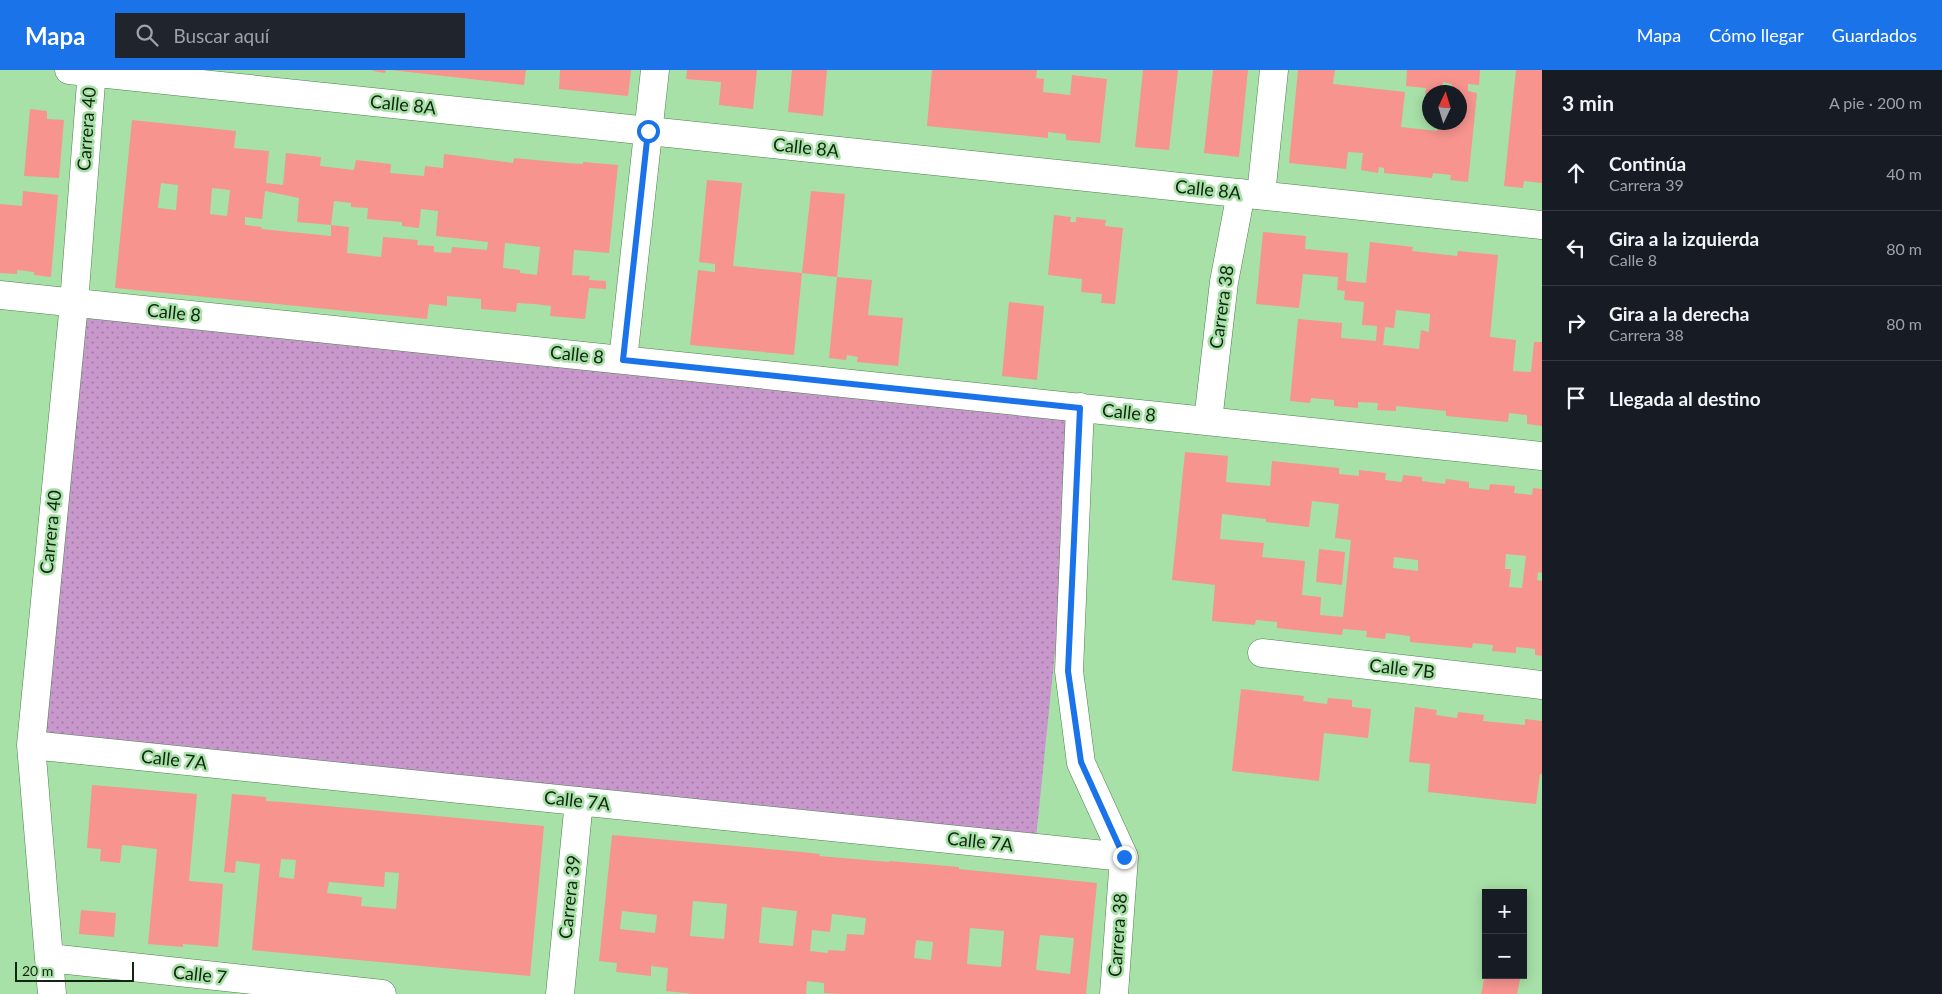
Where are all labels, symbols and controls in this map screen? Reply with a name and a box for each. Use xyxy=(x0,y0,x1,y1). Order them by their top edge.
search box xyxy=(115,13,465,58)
text: Mapa xyxy=(25,21,85,50)
icon: search xyxy=(133,21,161,49)
text: Buscar aquí xyxy=(173,24,269,47)
text: Mapa xyxy=(1637,24,1681,46)
text: Cómo llegar xyxy=(1709,24,1804,46)
text: Guardados xyxy=(1832,24,1917,46)
north arrow xyxy=(1422,85,1467,130)
street label: Carrera 40 xyxy=(72,86,100,172)
street label: Calle 8A xyxy=(369,90,438,118)
text: 3 min xyxy=(1562,90,1614,115)
text: A pie · 200 m xyxy=(1829,93,1922,112)
route start xyxy=(637,120,660,143)
street label: Calle 8A xyxy=(772,133,841,161)
text: Continúa xyxy=(1609,152,1686,175)
icon: ahead xyxy=(1562,159,1590,187)
text: 40 m xyxy=(1886,164,1922,183)
street label: Calle 8A xyxy=(1174,175,1243,203)
text: Carrera 39 xyxy=(1609,175,1684,194)
text: Gira a la izquierda xyxy=(1609,227,1759,250)
icon: left xyxy=(1562,234,1590,262)
text: 80 m xyxy=(1886,239,1922,258)
text: Calle 8 xyxy=(1609,250,1657,269)
street label: Carrera 38 xyxy=(1204,264,1238,350)
street label: Calle 8 xyxy=(146,298,202,326)
text: Gira a la derecha xyxy=(1609,302,1749,325)
icon: right xyxy=(1562,309,1590,337)
text: 80 m xyxy=(1886,314,1922,333)
text: Carrera 38 xyxy=(1609,325,1684,344)
street label: Calle 8 xyxy=(549,340,605,368)
icon: arrive xyxy=(1562,384,1590,412)
text: Llegada al destino xyxy=(1609,387,1761,410)
street label: Calle 8 xyxy=(1101,398,1157,426)
street label: Carrera 40 xyxy=(35,489,65,575)
street label: Calle 7B xyxy=(1368,654,1436,682)
street label: Calle 7A xyxy=(140,745,209,773)
street label: Calle 7A xyxy=(543,786,612,814)
street label: Calle 7A xyxy=(946,827,1015,855)
route end xyxy=(1113,846,1136,869)
street label: Carrera 39 xyxy=(554,854,584,940)
map controls xyxy=(1482,889,1527,979)
button: + xyxy=(1482,889,1527,934)
street label: Carrera 38 xyxy=(1103,892,1131,978)
button: − xyxy=(1482,934,1527,979)
scale bar xyxy=(15,959,134,982)
street label: Calle 7 xyxy=(172,960,228,988)
text: 20 m xyxy=(22,962,53,979)

